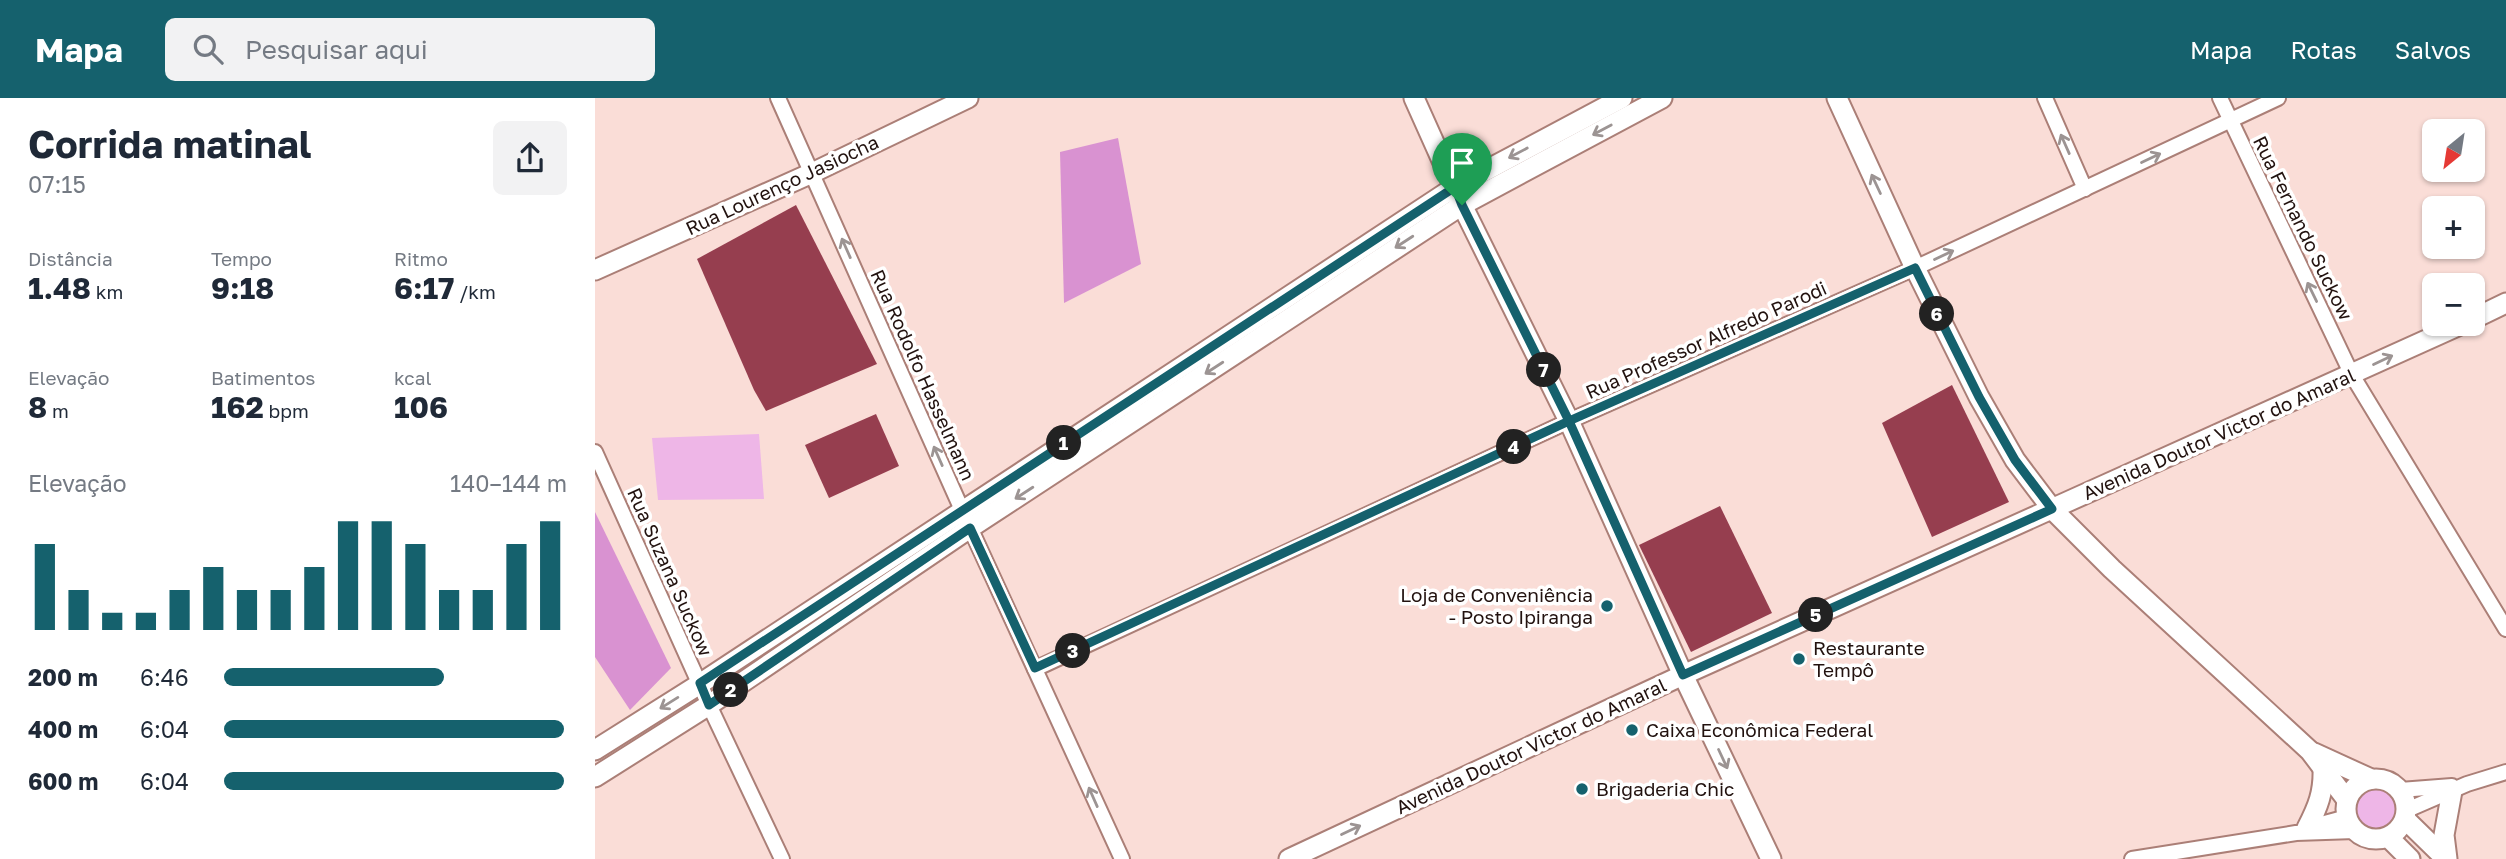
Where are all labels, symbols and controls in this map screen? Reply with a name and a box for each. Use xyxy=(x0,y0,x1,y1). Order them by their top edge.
search box xyxy=(165,18,655,81)
text: Mapa xyxy=(35,30,123,69)
icon: search xyxy=(189,30,227,68)
text: Pesquisar aqui xyxy=(245,34,428,65)
text: Mapa xyxy=(2190,35,2252,64)
text: Rotas xyxy=(2290,35,2357,64)
text: Salvos xyxy=(2395,35,2471,64)
north arrow xyxy=(2422,119,2485,182)
map controls xyxy=(2422,119,2485,336)
text: Corrida matinal xyxy=(28,121,311,166)
button: share xyxy=(493,121,567,195)
one-way arrow xyxy=(1592,123,1612,137)
street label: Rua Lourenço Jasiocha xyxy=(682,130,882,239)
street label: Rua Fernando Suckow xyxy=(2249,132,2358,324)
pin xyxy=(1432,133,1492,205)
one-way arrow xyxy=(2058,133,2071,155)
icon: arrive xyxy=(1443,144,1481,182)
one-way arrow xyxy=(1508,147,1529,160)
one-way arrow xyxy=(2140,151,2161,165)
text: 07:15 xyxy=(28,170,86,198)
one-way arrow xyxy=(1869,174,1882,195)
button: + xyxy=(2422,196,2485,259)
one-way arrow xyxy=(1395,235,1414,250)
one-way arrow xyxy=(839,238,852,259)
text: Distância xyxy=(28,247,113,270)
text: Tempo xyxy=(211,247,272,270)
text: Ritmo xyxy=(394,247,448,270)
one-way arrow xyxy=(1934,247,1955,260)
street label: Rua Rodolfo Hasselmann xyxy=(866,266,980,484)
text: 1.48 xyxy=(28,270,91,306)
text: 9:18 xyxy=(211,270,274,306)
text: 6:17 xyxy=(394,270,454,306)
button: − xyxy=(2422,273,2485,336)
street label: Rua Professor Alfredo Parodi xyxy=(1582,276,1830,403)
text: km xyxy=(91,280,123,303)
text: /km xyxy=(454,280,496,303)
one-way arrow xyxy=(2304,281,2317,302)
pin: 6 xyxy=(1919,296,1955,332)
text: 6 xyxy=(1930,302,1943,325)
pin: 7 xyxy=(1527,352,1562,388)
one-way arrow xyxy=(2372,353,2393,367)
text: 7 xyxy=(1538,358,1549,381)
one-way arrow xyxy=(1205,360,1224,375)
street label: Avenida Doutor Victor do Amaral xyxy=(2079,363,2359,504)
text: Elevação xyxy=(28,366,109,389)
text: Batimentos xyxy=(211,366,315,389)
text: kcal xyxy=(394,366,432,389)
text: 8 xyxy=(28,389,47,425)
text: 162 xyxy=(211,389,264,425)
text: 106 xyxy=(394,389,448,425)
text: m xyxy=(47,399,69,422)
text: bpm xyxy=(264,399,309,422)
pin: 1 xyxy=(1047,426,1081,460)
pin: 4 xyxy=(1497,430,1531,464)
text: 1 xyxy=(1059,431,1068,454)
text: 4 xyxy=(1508,435,1519,458)
one-way arrow xyxy=(931,446,944,467)
text: Elevação xyxy=(28,469,127,497)
text: 140–144 m xyxy=(450,469,567,497)
street label: Rua Suzana Suckow xyxy=(623,484,718,659)
one-way arrow xyxy=(1015,485,1034,500)
place label: Loja de Conveniência - Posto Ipiranga xyxy=(1400,583,1593,628)
marker: Loja de Conveniência - Posto Ipiranga xyxy=(1599,598,1615,614)
pin: 5 xyxy=(1799,598,1833,632)
text: 5 xyxy=(1810,603,1821,626)
pin: 3 xyxy=(1056,634,1091,668)
place label: Restaurante Tempô xyxy=(1813,636,1925,681)
text: 3 xyxy=(1067,639,1078,662)
marker: Restaurante Tempô xyxy=(1791,651,1807,667)
text: 200 m xyxy=(28,663,98,691)
text: 6:46 xyxy=(140,663,189,691)
pin: 2 xyxy=(713,672,749,708)
street label: Avenida Doutor Victor do Amaral xyxy=(1392,673,1670,818)
text: 2 xyxy=(725,678,736,701)
one-way arrow xyxy=(660,696,680,710)
text: 400 m xyxy=(28,715,98,743)
text: 6:04 xyxy=(140,715,189,743)
place label: Caixa Econômica Federal xyxy=(1646,718,1873,741)
marker: Caixa Econômica Federal xyxy=(1624,722,1640,738)
one-way arrow xyxy=(1717,748,1731,769)
text: 600 m xyxy=(28,767,98,795)
text: 6:04 xyxy=(140,767,189,795)
place label: Brigaderia Chic xyxy=(1596,777,1734,800)
marker: Brigaderia Chic xyxy=(1574,781,1590,797)
one-way arrow xyxy=(1086,787,1099,808)
one-way arrow xyxy=(1340,823,1361,836)

